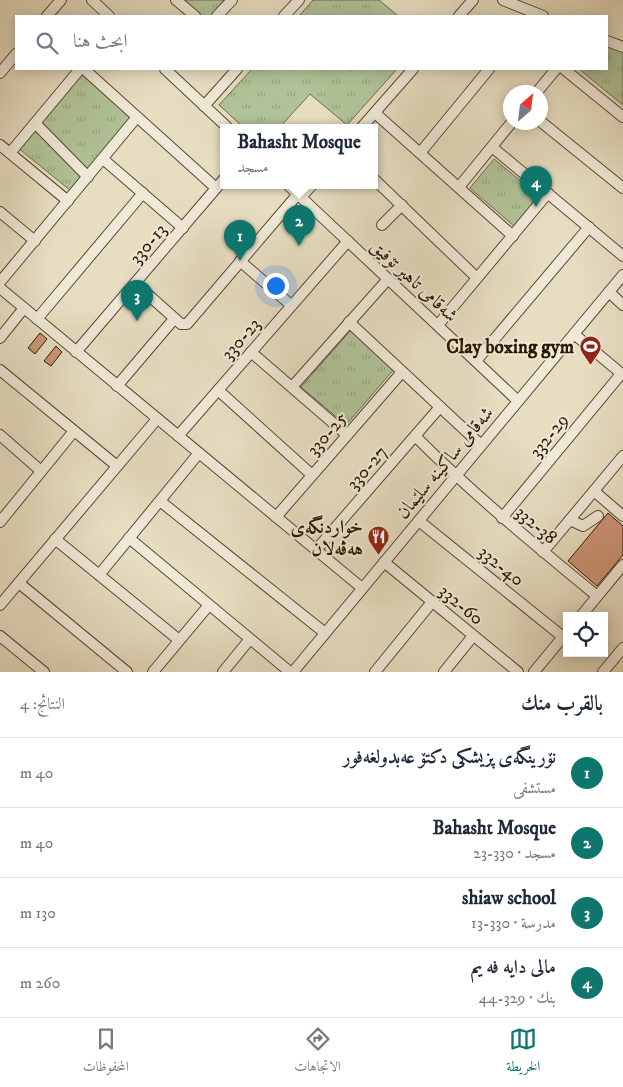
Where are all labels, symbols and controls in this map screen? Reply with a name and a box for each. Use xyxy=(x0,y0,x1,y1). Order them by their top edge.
search box xyxy=(15,15,608,70)
icon: search xyxy=(33,29,61,57)
text: ابحث هنا xyxy=(73,30,128,53)
north arrow xyxy=(503,85,548,130)
popup xyxy=(220,124,378,189)
text: Bahasht Mosque xyxy=(237,131,361,154)
text: مسجد xyxy=(237,157,269,177)
pin: 4 xyxy=(520,166,552,207)
pin: 2 xyxy=(283,205,315,246)
street label: 330-13 xyxy=(124,219,172,269)
pin: 1 xyxy=(224,220,256,261)
street label: شەقامی تاهیر تۆفیق xyxy=(365,235,463,327)
your location xyxy=(263,273,289,299)
pin: 3 xyxy=(121,280,153,321)
street label: 330-23 xyxy=(217,313,266,365)
sports icon: Clay boxing gym xyxy=(578,334,602,365)
place label: Clay boxing gym xyxy=(446,336,575,359)
street label: شەقامی ساکینە سلێمان xyxy=(391,402,499,524)
street label: 330-25 xyxy=(302,407,353,461)
street label: 332-29 xyxy=(524,409,574,463)
street label: 330-27 xyxy=(342,441,393,495)
street label: 332-38 xyxy=(510,501,562,549)
place label: خواردنگەی هەڤەلان xyxy=(290,515,363,561)
restaurant icon: خواردنگەی هەڤەلان xyxy=(367,525,391,556)
street label: 332-40 xyxy=(473,541,529,592)
street label: 332-60 xyxy=(434,580,488,630)
map controls xyxy=(563,612,608,657)
button: locate xyxy=(563,612,608,657)
text: بالقرب منك xyxy=(521,691,603,717)
text: النتائج: 4 xyxy=(20,694,65,714)
text: نۆرینگەی پزیشکی دکتۆ عەبدولغەفور xyxy=(343,746,556,769)
text: 40 m xyxy=(20,763,53,783)
text: 1 xyxy=(584,763,590,783)
text: مستشفى xyxy=(513,778,556,798)
text: Bahasht Mosque xyxy=(432,817,556,840)
text: 40 m xyxy=(20,833,53,853)
text: 2 xyxy=(583,833,591,853)
text: مسجد · 330-23 xyxy=(473,843,556,863)
text: shiaw school xyxy=(462,887,556,910)
text: 130 m xyxy=(20,903,56,923)
text: 3 xyxy=(584,903,590,923)
text: مدرسة · 330-13 xyxy=(471,913,556,933)
text: مالى دايه فه يم xyxy=(471,956,556,979)
text: 260 m xyxy=(20,973,60,993)
text: 4 xyxy=(582,973,592,993)
text: بنك · 329-44 xyxy=(479,988,556,1008)
tab: المحفوظات xyxy=(83,1025,129,1080)
tab: الاتجاهات xyxy=(294,1025,341,1080)
tab: الخريطة xyxy=(506,1025,540,1080)

